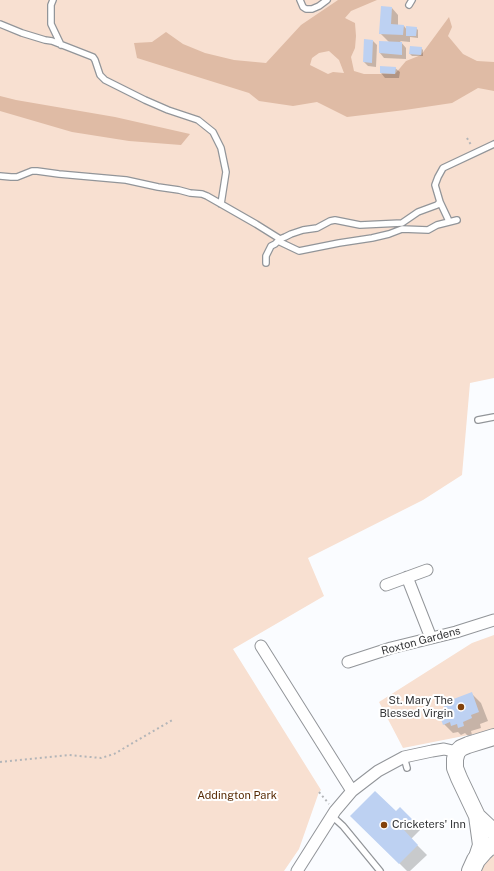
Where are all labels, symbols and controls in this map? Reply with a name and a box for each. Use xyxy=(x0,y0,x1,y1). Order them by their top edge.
street label: Roxton Gardens xyxy=(380,624,462,658)
place label: St. Mary The Blessed Virgin xyxy=(379,694,453,720)
marker: St. Mary The Blessed Virgin xyxy=(456,702,466,712)
park label: Addington Park xyxy=(197,789,277,803)
place label: Cricketers' Inn xyxy=(392,818,466,832)
marker: Cricketers' Inn xyxy=(379,820,389,830)

